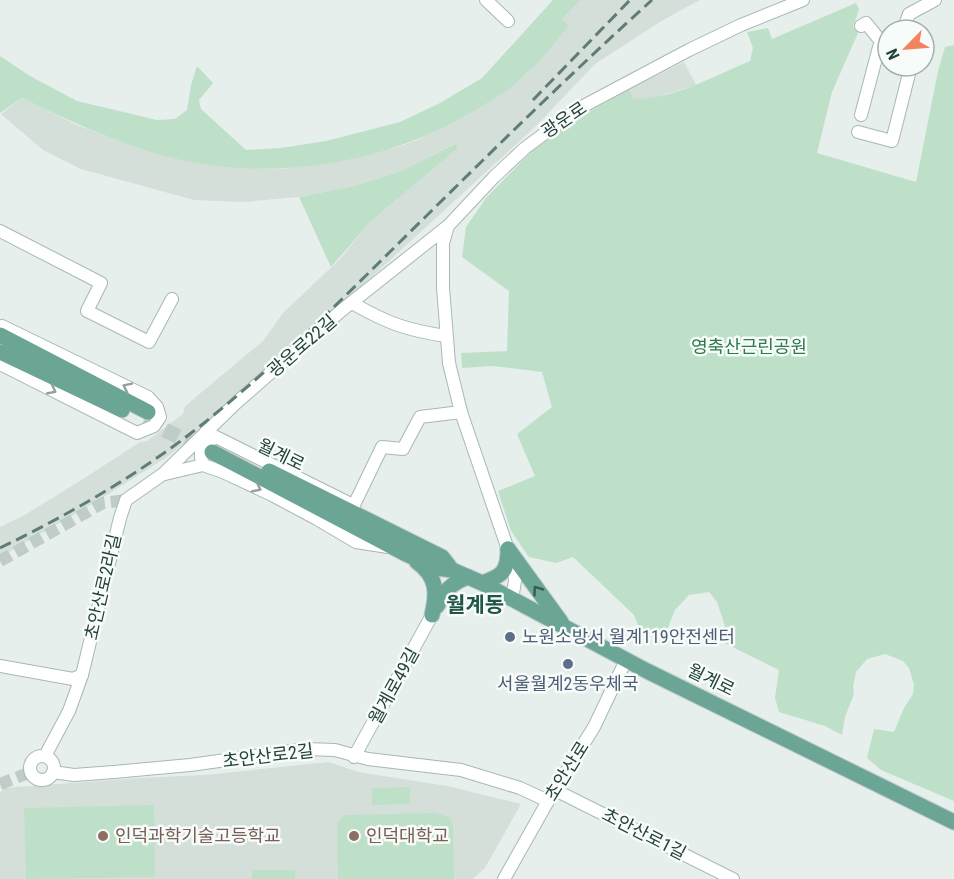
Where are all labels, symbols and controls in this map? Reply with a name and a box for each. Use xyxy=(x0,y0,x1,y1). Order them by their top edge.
north arrow xyxy=(876,18,936,78)
text: N xyxy=(882,46,904,63)
street label: 광운로 xyxy=(537,97,590,142)
street label: 광운로22길 xyxy=(263,310,340,381)
park label: 영축산근린공원 xyxy=(691,336,807,357)
one-way arrow xyxy=(122,382,133,394)
one-way arrow xyxy=(46,383,57,395)
street label: 월계로 xyxy=(254,434,308,475)
one-way arrow xyxy=(250,481,261,493)
street label: 초안산로2라길 xyxy=(80,532,125,642)
one-way arrow xyxy=(533,585,544,596)
district label: 월계동 xyxy=(446,593,504,617)
place label: 노원소방서 월계119안전센터 xyxy=(522,626,735,647)
marker: 노원소방서 월계119안전센터 xyxy=(503,630,517,644)
street label: 월계로49길 xyxy=(364,644,423,728)
marker: 서울월계2동우체국 xyxy=(561,657,575,671)
street label: 월계로 xyxy=(684,659,738,700)
place label: 서울월계2동우체국 xyxy=(497,673,639,694)
street label: 초안산로 xyxy=(540,737,593,804)
street label: 초안산로2길 xyxy=(221,739,315,772)
street label: 초안산로1길 xyxy=(599,803,690,864)
place label: 인덕과학기술고등학교 xyxy=(115,825,281,846)
place label: 인덕대학교 xyxy=(366,825,449,846)
marker: 인덕과학기술고등학교 xyxy=(96,829,110,843)
marker: 인덕대학교 xyxy=(347,829,361,843)

